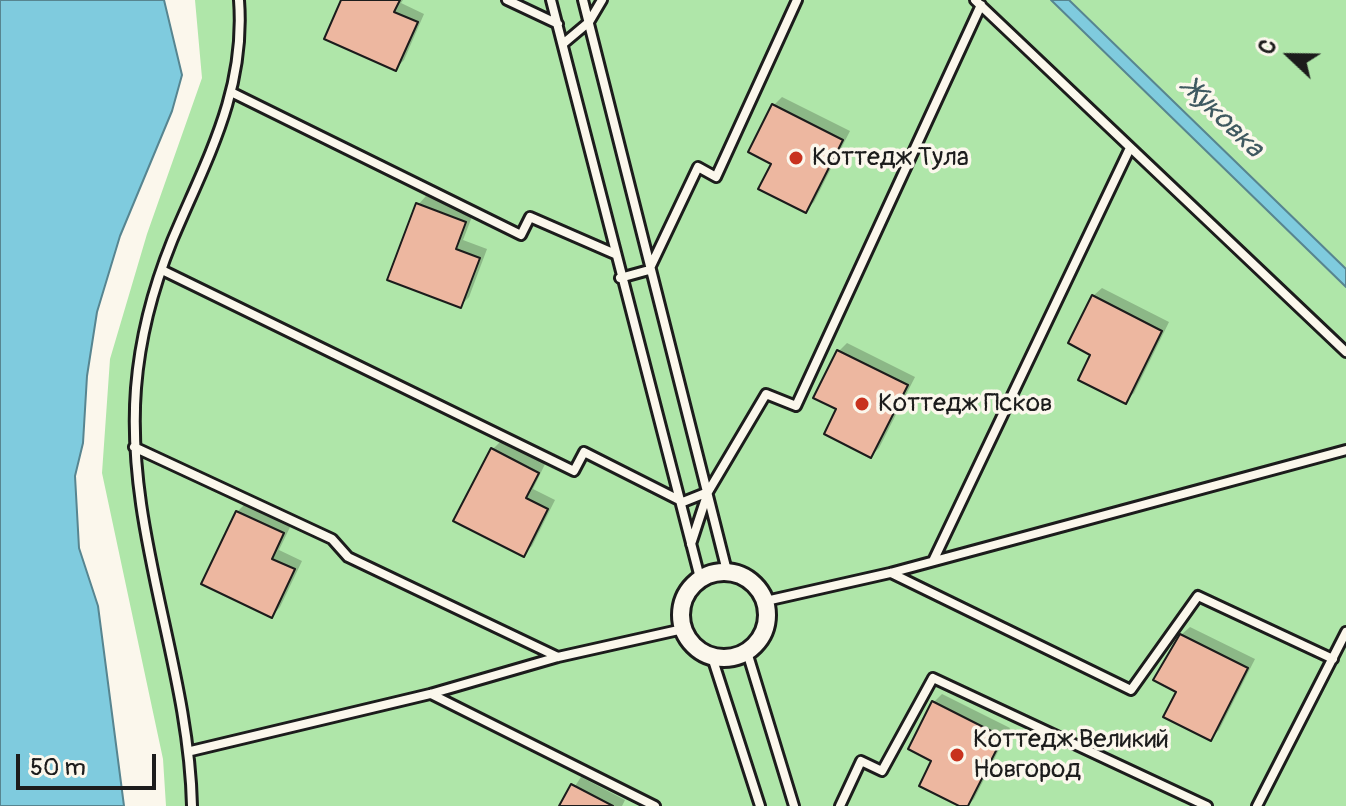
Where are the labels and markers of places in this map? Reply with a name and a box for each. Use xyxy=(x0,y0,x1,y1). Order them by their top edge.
place label: Коттедж Тула xyxy=(812,142,969,174)
marker: Коттедж Тула xyxy=(787,149,805,167)
place label: Коттедж Псков xyxy=(878,388,1053,420)
marker: Коттедж Псков xyxy=(853,395,871,413)
place label: Коттедж Великий Новгород xyxy=(973,724,1169,786)
marker: Коттедж Великий Новгород xyxy=(948,746,966,764)

